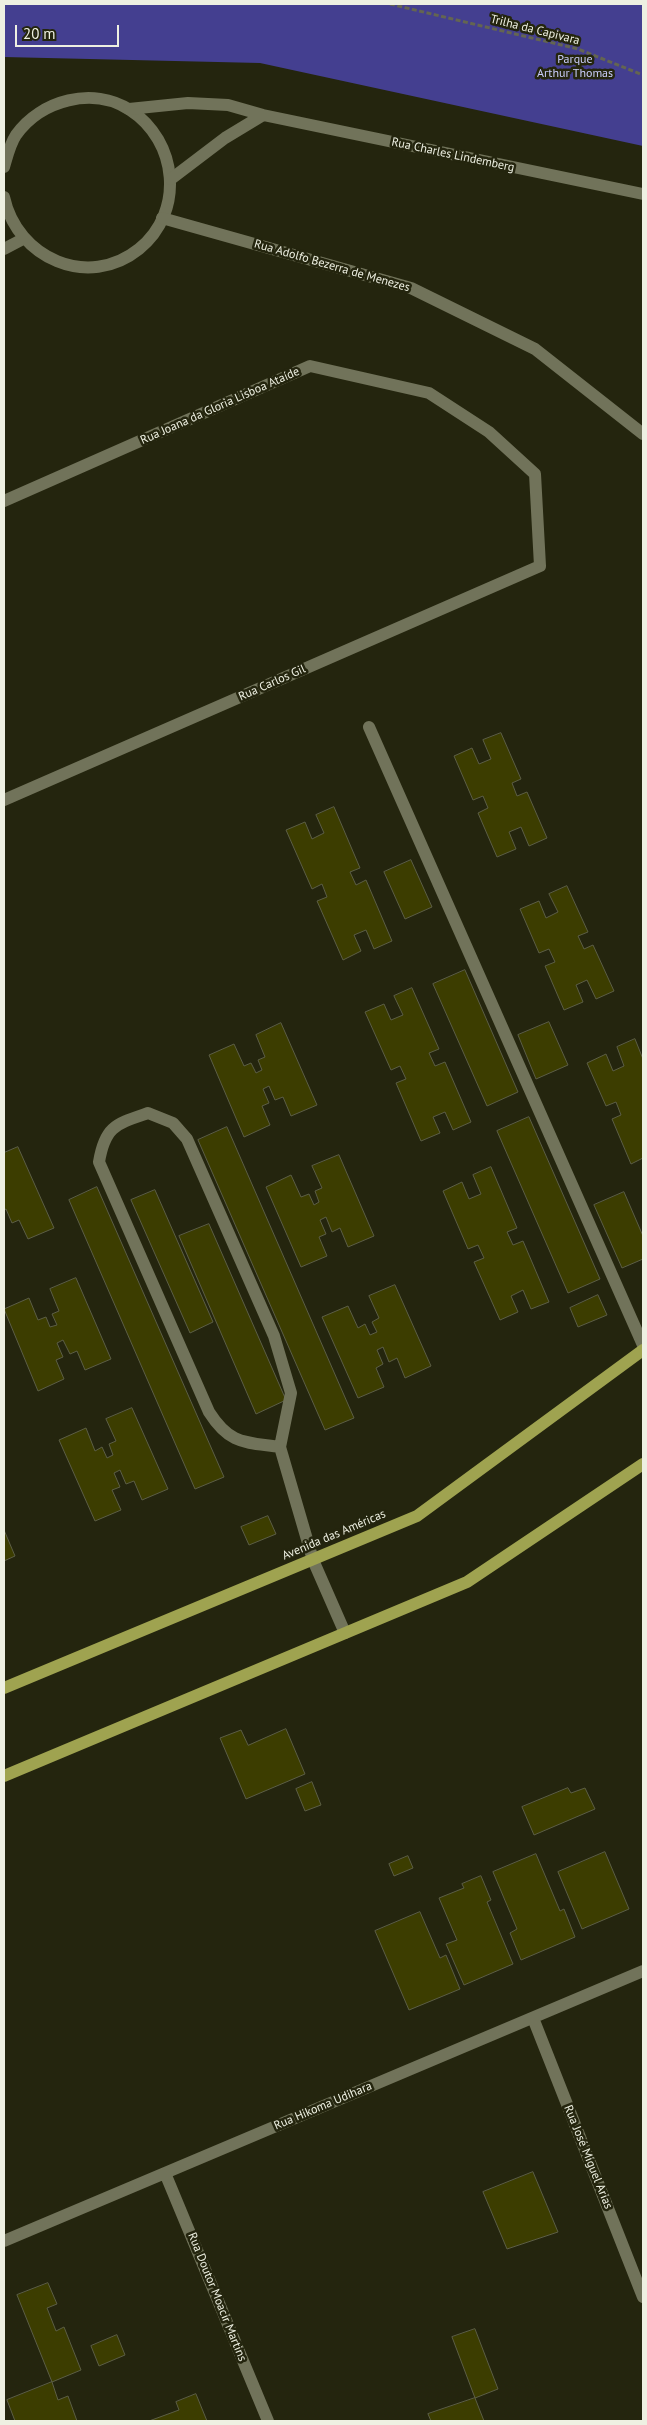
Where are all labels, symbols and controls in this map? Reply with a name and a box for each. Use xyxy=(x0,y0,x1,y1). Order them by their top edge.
street label: Trilha da Capivara xyxy=(489,12,581,48)
scale bar xyxy=(18,15,121,47)
text: 20 m xyxy=(23,24,56,43)
park label: Parque Arthur Thomas xyxy=(537,53,613,81)
street label: Rua Charles Lindemberg xyxy=(390,135,516,175)
street label: Rua Adolfo Bezerra de Menezes xyxy=(253,237,411,295)
street label: Rua Joana da Gloria Lisboa Ataíde xyxy=(138,364,302,448)
street label: Rua Carlos Gil xyxy=(236,662,308,704)
street label: Avenida das Américas xyxy=(280,1507,388,1563)
street label: Rua Hikoma Udihara xyxy=(272,2079,374,2133)
street label: Rua José Miguel Arias xyxy=(561,2103,615,2211)
street label: Rua Doutor Moacir Martins xyxy=(185,2231,249,2363)

